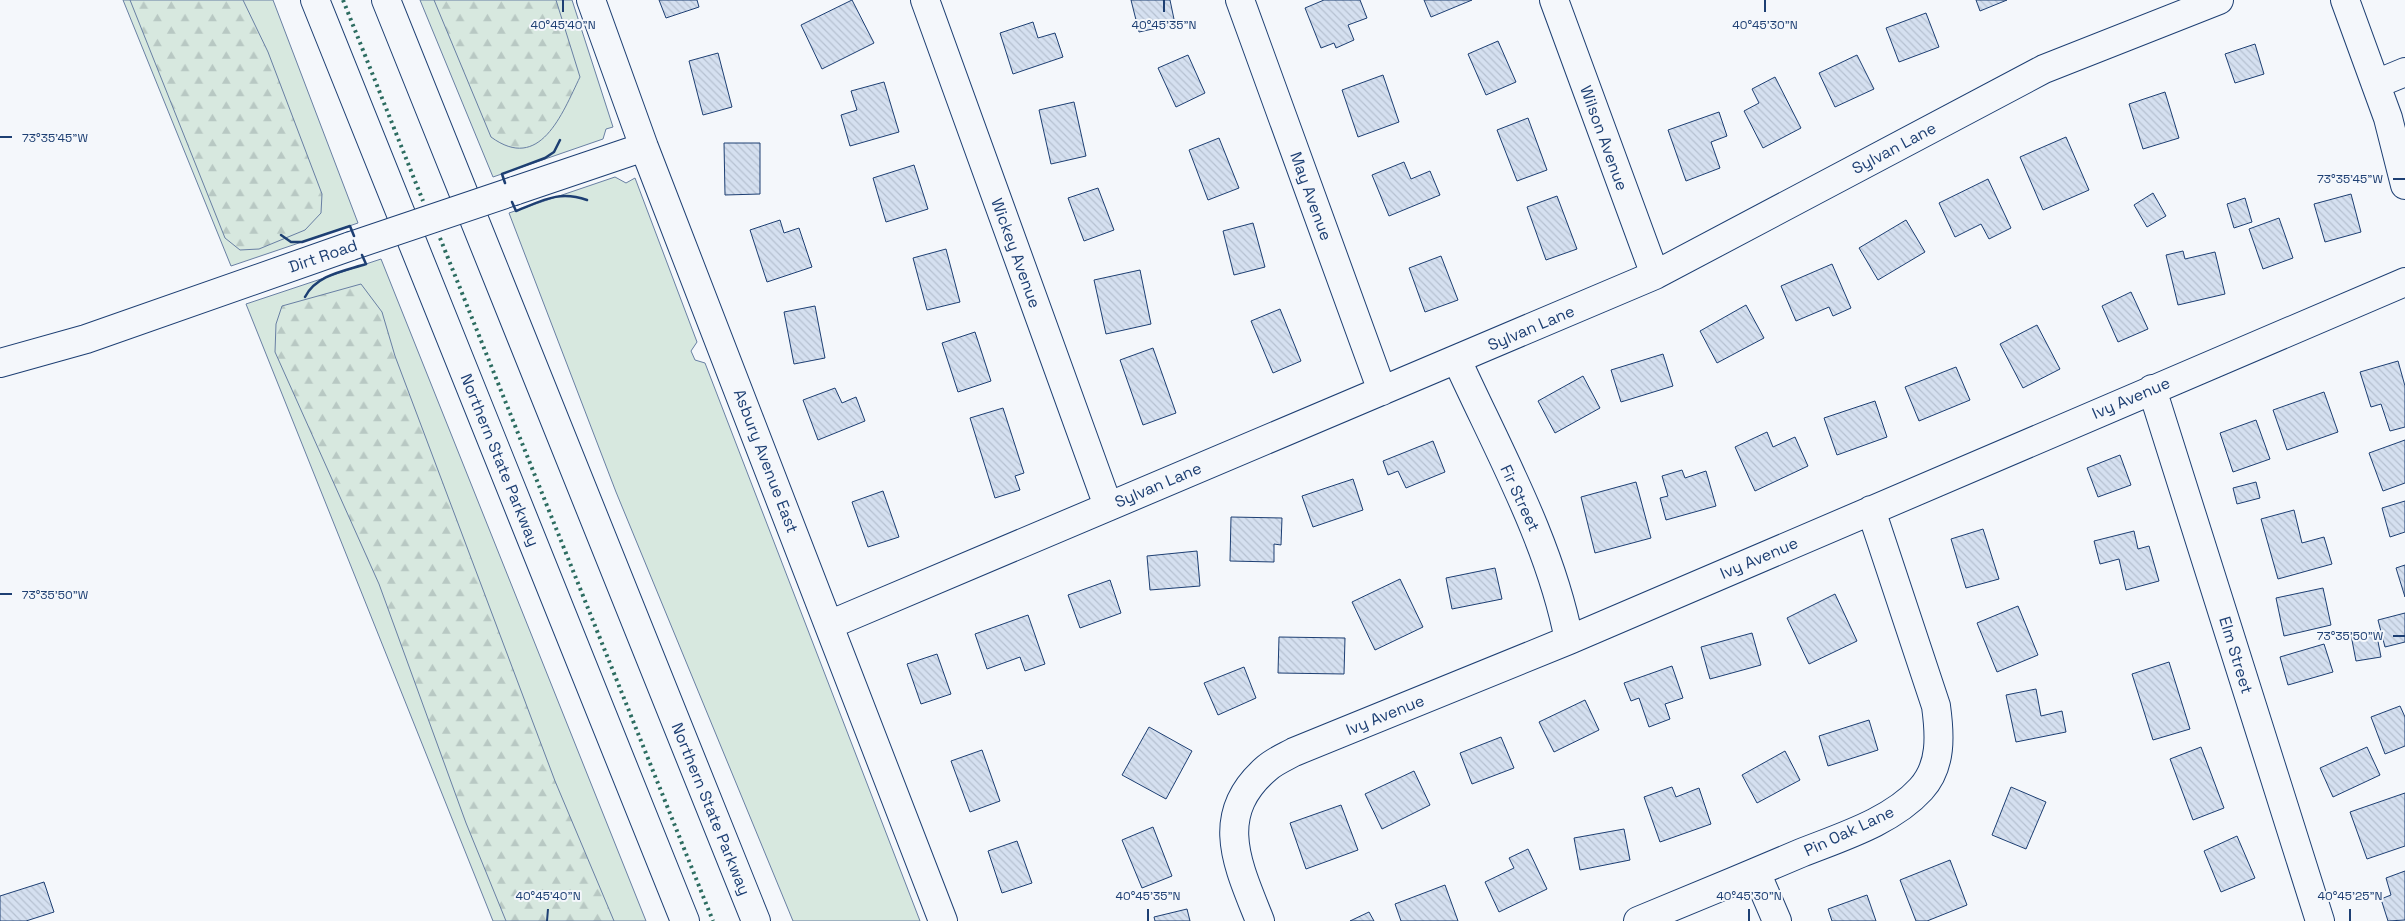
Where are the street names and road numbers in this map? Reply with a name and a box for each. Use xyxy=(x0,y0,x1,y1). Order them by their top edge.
street label: Wilson Avenue xyxy=(1575,83,1633,193)
street label: Sylvan Lane xyxy=(1848,117,1940,179)
street label: May Avenue xyxy=(1285,149,1337,243)
street label: Wickey Avenue xyxy=(986,195,1046,311)
street label: Dirt Road xyxy=(286,234,360,278)
street label: Sylvan Lane xyxy=(1484,300,1578,356)
street label: Northern State Parkway xyxy=(456,371,544,549)
street label: Ivy Avenue xyxy=(2089,372,2173,424)
street label: Asbury Avenue East xyxy=(729,386,803,536)
street label: Sylvan Lane xyxy=(1111,457,1205,513)
street label: Fir Street xyxy=(1495,461,1545,535)
street label: Ivy Avenue xyxy=(1717,532,1801,584)
street label: Elm Street xyxy=(2214,614,2258,696)
street label: Ivy Avenue xyxy=(1343,690,1427,740)
street label: Northern State Parkway xyxy=(667,720,755,898)
street label: Pin Oak Lane xyxy=(1800,801,1898,861)

